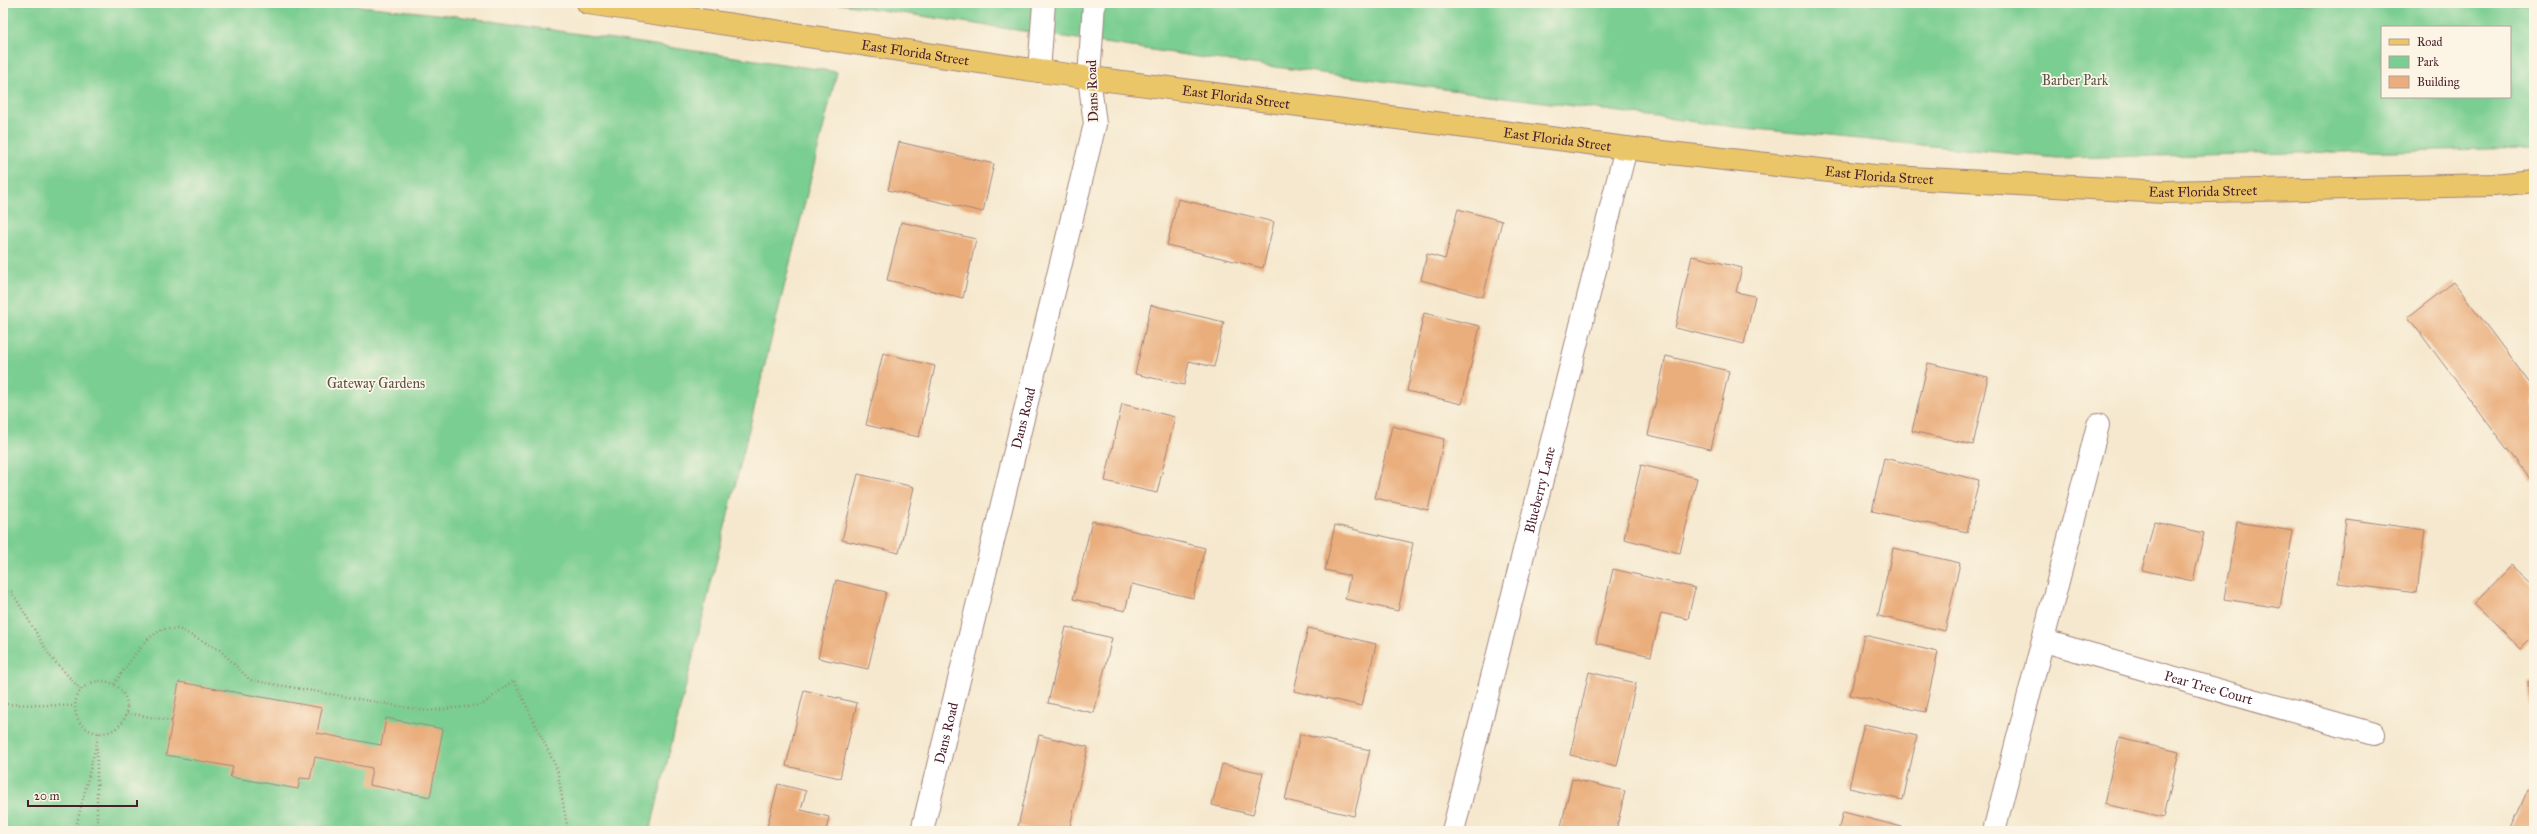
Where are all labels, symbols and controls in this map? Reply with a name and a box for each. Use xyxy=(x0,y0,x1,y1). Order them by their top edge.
legend xyxy=(2381,26,2511,98)
text: Road xyxy=(2417,35,2443,49)
street label: East Florida Street xyxy=(860,36,970,69)
text: Park xyxy=(2417,55,2439,69)
street label: Dans Road xyxy=(1083,59,1102,123)
park label: Barber Park xyxy=(2042,72,2109,89)
text: Building xyxy=(2417,75,2460,90)
street label: East Florida Street xyxy=(1181,82,1291,113)
street label: East Florida Street xyxy=(1502,124,1613,155)
street label: East Florida Street xyxy=(1824,163,1934,188)
street label: East Florida Street xyxy=(2148,182,2258,201)
park label: Gateway Gardens xyxy=(327,375,425,392)
street label: Dans Road xyxy=(1008,386,1039,451)
street label: Blueberry Lane xyxy=(1521,445,1559,535)
street label: Pear Tree Court xyxy=(2162,667,2255,708)
street label: Dans Road xyxy=(931,701,962,765)
scale bar xyxy=(28,782,137,808)
text: 20 m xyxy=(34,789,60,803)

